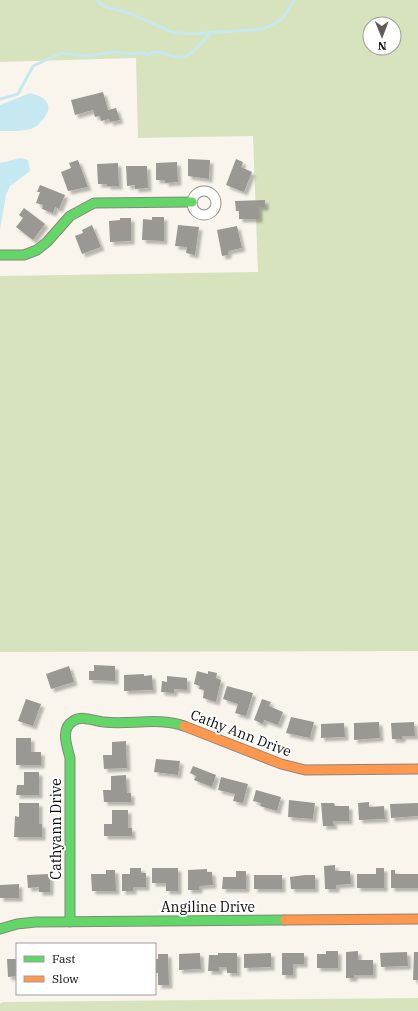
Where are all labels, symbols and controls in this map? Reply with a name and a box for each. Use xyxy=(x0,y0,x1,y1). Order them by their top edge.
north arrow xyxy=(362,16,402,56)
text: N xyxy=(377,39,387,53)
street label: Cathy Ann Drive xyxy=(188,705,294,761)
street label: Cathyann Drive xyxy=(47,778,65,880)
street label: Angiline Drive xyxy=(161,898,255,916)
legend xyxy=(16,943,156,995)
text: Fast xyxy=(52,951,76,966)
text: Slow xyxy=(52,971,79,986)

